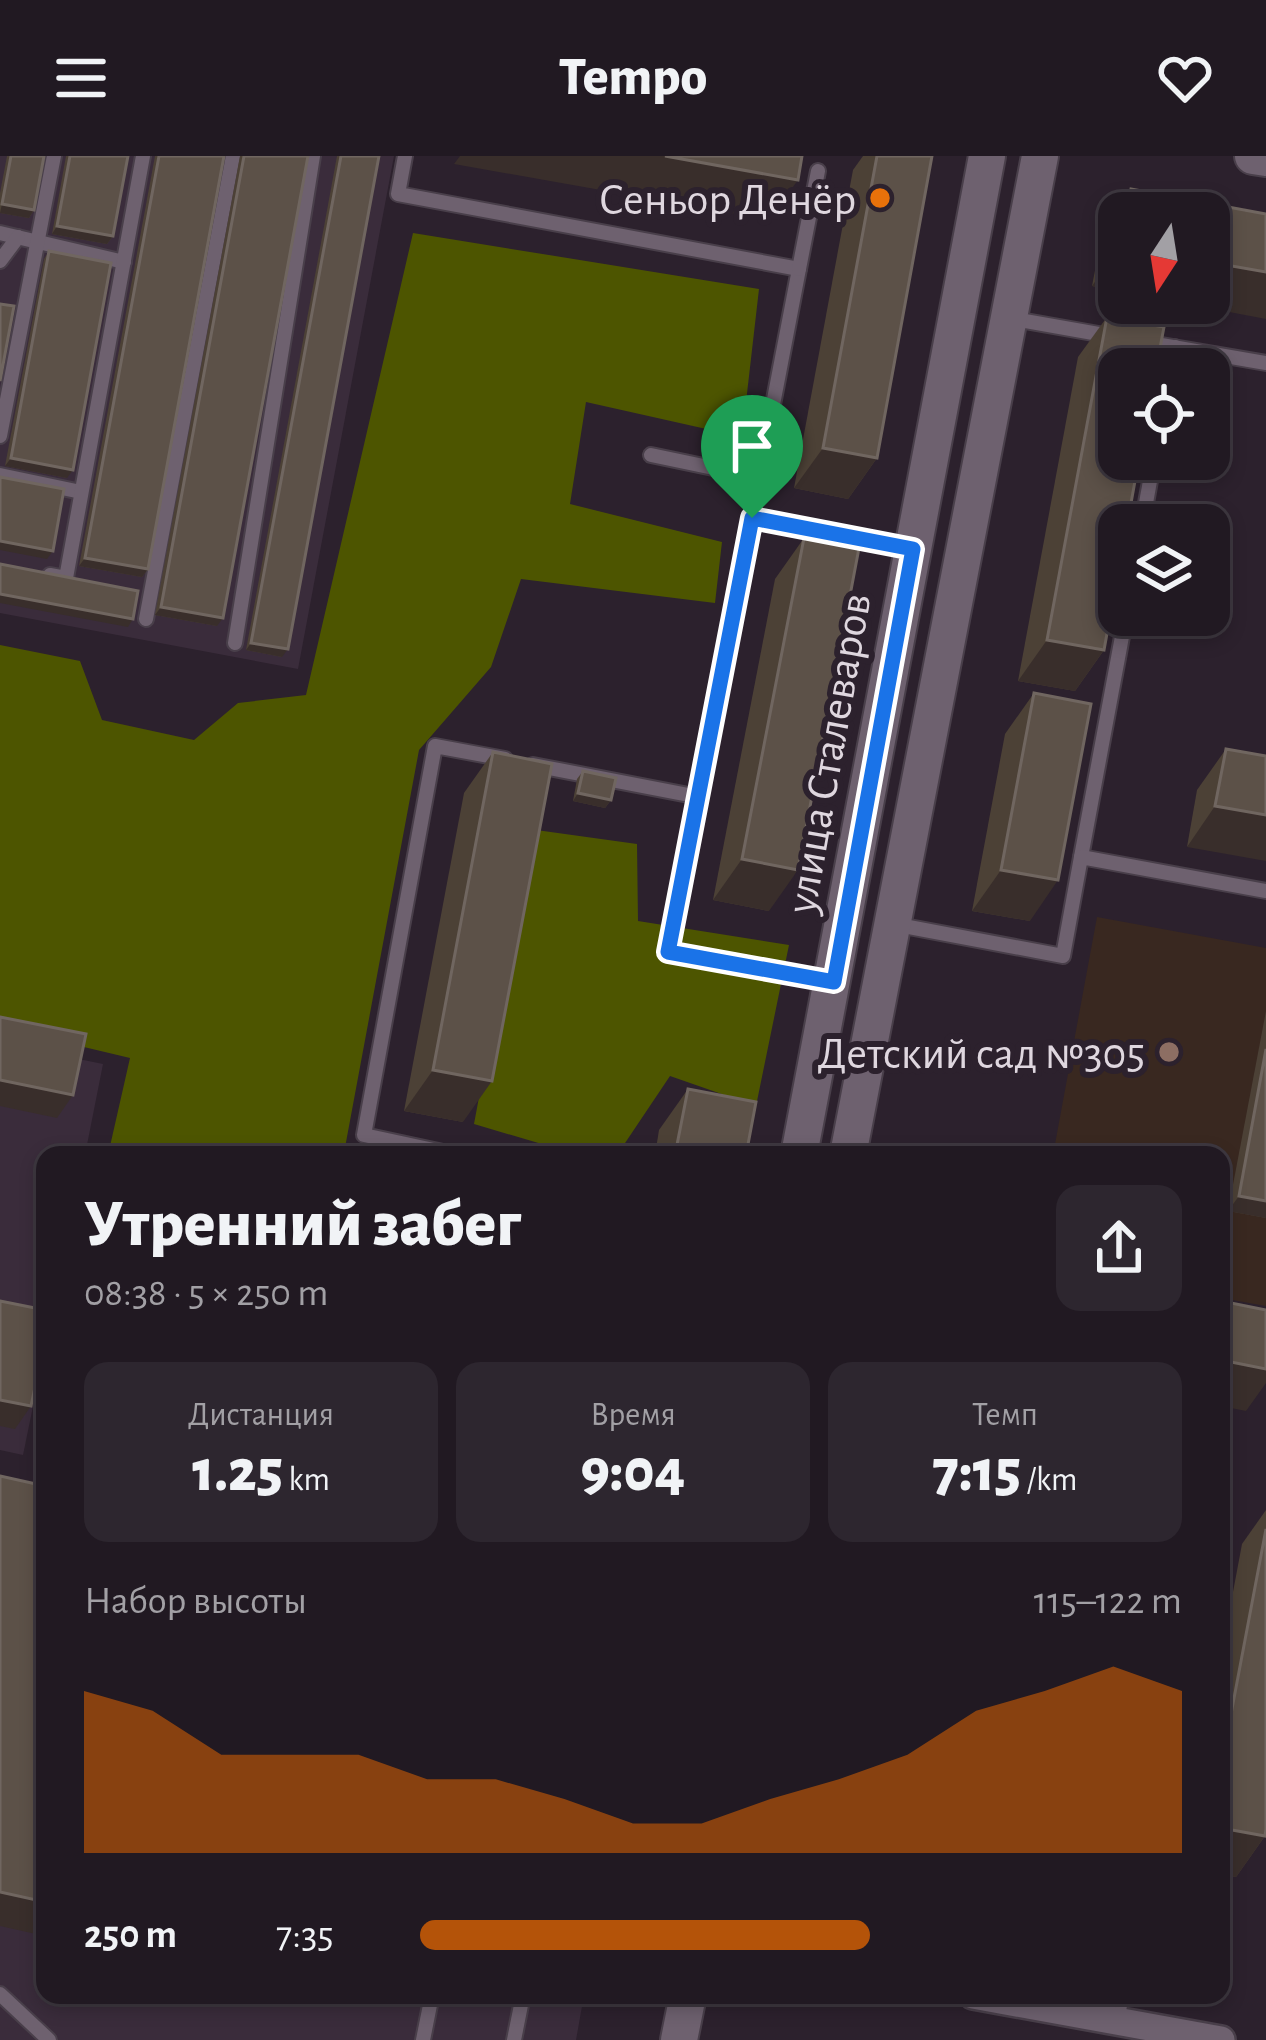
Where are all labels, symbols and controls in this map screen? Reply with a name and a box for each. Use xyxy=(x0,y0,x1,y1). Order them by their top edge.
icon: menu xyxy=(48,45,114,111)
icon: heart xyxy=(1152,45,1218,111)
text: Tempo xyxy=(559,51,707,105)
place label: Сеньор Денёр xyxy=(599,178,856,223)
marker: Сеньор Денёр xyxy=(867,185,893,211)
north arrow xyxy=(1098,192,1230,324)
map controls xyxy=(1098,192,1230,636)
button: locate xyxy=(1098,348,1230,480)
pin xyxy=(701,395,803,518)
icon: arrive xyxy=(719,413,785,479)
button: layers xyxy=(1098,504,1230,636)
street label: улица Сталеваров xyxy=(779,590,880,918)
place label: Детский сад №305 xyxy=(817,1032,1145,1077)
marker: Детский сад №305 xyxy=(1156,1039,1182,1065)
button: share xyxy=(1056,1185,1182,1311)
text: Утренний забег xyxy=(84,1192,521,1258)
text: 08:38 · 5 × 250 m xyxy=(84,1274,329,1313)
text: Дистанция xyxy=(188,1399,334,1432)
text: Время xyxy=(590,1399,676,1432)
text: Темп xyxy=(972,1399,1038,1432)
text: 1.25 xyxy=(192,1442,283,1502)
text: 9:04 xyxy=(581,1442,685,1502)
text: 7:15 xyxy=(933,1442,1021,1502)
text: km xyxy=(283,1464,330,1497)
text: /km xyxy=(1021,1464,1077,1497)
text: Набор высоты xyxy=(84,1582,307,1621)
text: 115–122 m xyxy=(1034,1582,1182,1621)
text: 250 m xyxy=(84,1916,177,1955)
text: 7:35 xyxy=(276,1916,334,1955)

